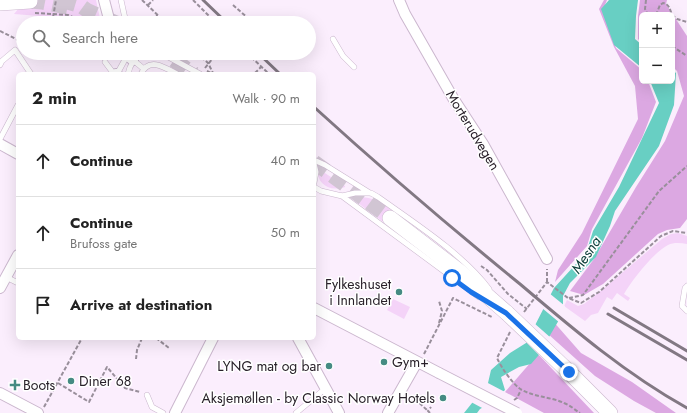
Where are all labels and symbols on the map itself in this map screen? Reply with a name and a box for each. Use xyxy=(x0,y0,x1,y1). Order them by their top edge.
street label: Morterudvegen xyxy=(441,86,505,174)
water label: Mesna xyxy=(565,231,607,278)
route start xyxy=(443,269,461,287)
place label: Fylkeshuset i Innlandet xyxy=(325,274,392,310)
marker: Fylkeshuset i Innlandet xyxy=(394,287,404,297)
place label: Gym+ xyxy=(392,352,429,372)
place label: LYNG mat og bar xyxy=(217,356,321,376)
marker: Gym+ xyxy=(379,357,389,367)
marker: LYNG mat og bar xyxy=(324,361,334,371)
route end xyxy=(560,363,578,381)
place label: Diner 68 xyxy=(79,371,131,391)
place label: Boots xyxy=(23,375,55,395)
marker: Diner 68 xyxy=(66,376,76,386)
marker: Boots xyxy=(10,380,20,390)
place label: Aksjemøllen - by Classic Norway Hotels xyxy=(202,388,435,408)
marker: Aksjemøllen - by Classic Norway Hotels xyxy=(438,393,448,403)

